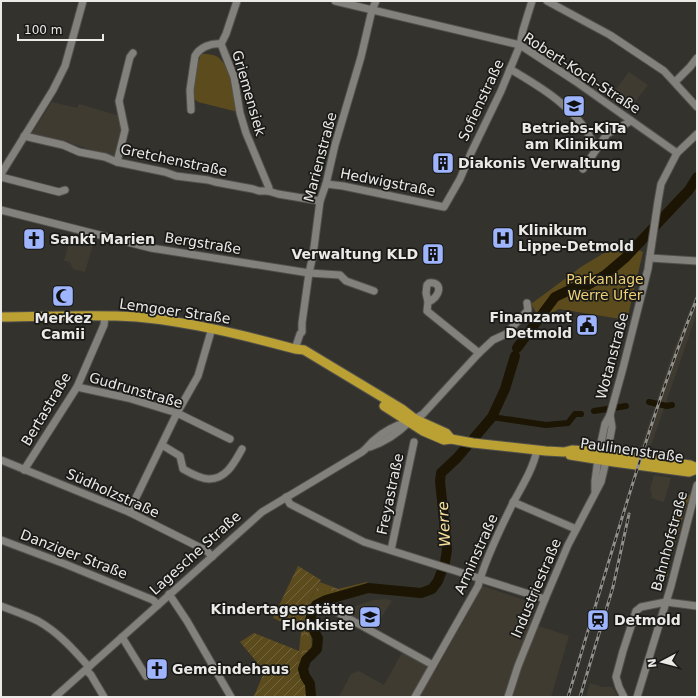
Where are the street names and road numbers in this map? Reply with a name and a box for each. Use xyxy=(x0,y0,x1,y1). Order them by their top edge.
street label: Robert-Koch-Straße xyxy=(520,29,644,117)
street label: Griemensiek xyxy=(229,48,269,138)
street label: Sofienstraße xyxy=(455,57,507,143)
street label: Marienstraße xyxy=(300,110,340,204)
street label: Gretchenstraße xyxy=(119,141,229,179)
street label: Hedwigstraße xyxy=(339,165,437,199)
street label: Bergstraße xyxy=(164,229,242,257)
street label: Lemgoer Straße xyxy=(118,295,232,327)
street label: Wotanstraße xyxy=(593,311,631,401)
street label: Bertastraße xyxy=(18,369,74,449)
street label: Gudrunstraße xyxy=(87,369,185,411)
street label: Paulinenstraße xyxy=(579,435,685,465)
street label: Freyastraße xyxy=(374,452,406,536)
street label: Südholzstraße xyxy=(64,465,162,521)
street label: Bahnhofstraße xyxy=(648,489,690,593)
street label: Lagesche Straße xyxy=(146,508,244,598)
street label: Arminstraße xyxy=(451,511,501,597)
street label: Danziger Straße xyxy=(18,526,130,582)
street label: Industriestraße xyxy=(508,536,564,640)

